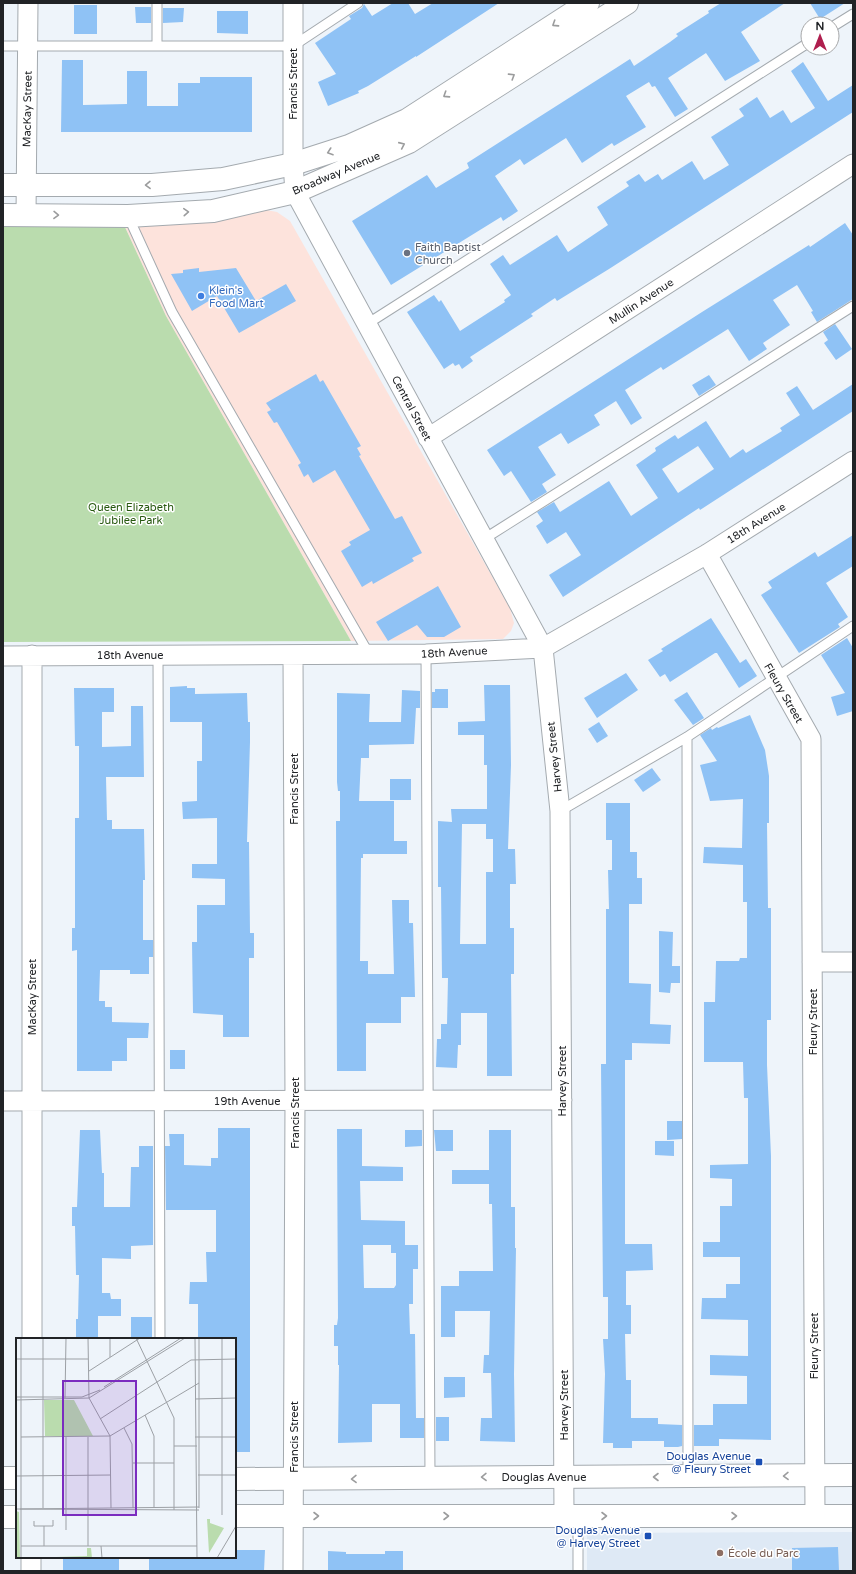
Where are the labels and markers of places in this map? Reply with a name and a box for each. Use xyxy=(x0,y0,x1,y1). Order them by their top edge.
place label: Faith Baptist Church xyxy=(415,241,481,267)
marker: Faith Baptist Church xyxy=(402,248,412,258)
place label: Klein's Food Mart xyxy=(209,284,264,310)
marker: Klein's Food Mart xyxy=(196,291,206,301)
place label: Douglas Avenue @ Fleury Street xyxy=(666,1450,751,1476)
marker: Douglas Avenue @ Fleury Street xyxy=(754,1457,764,1467)
place label: Douglas Avenue @ Harvey Street xyxy=(555,1524,640,1550)
marker: Douglas Avenue @ Harvey Street xyxy=(643,1531,653,1541)
place label: École du Parc xyxy=(728,1546,799,1560)
marker: École du Parc xyxy=(715,1548,725,1558)

